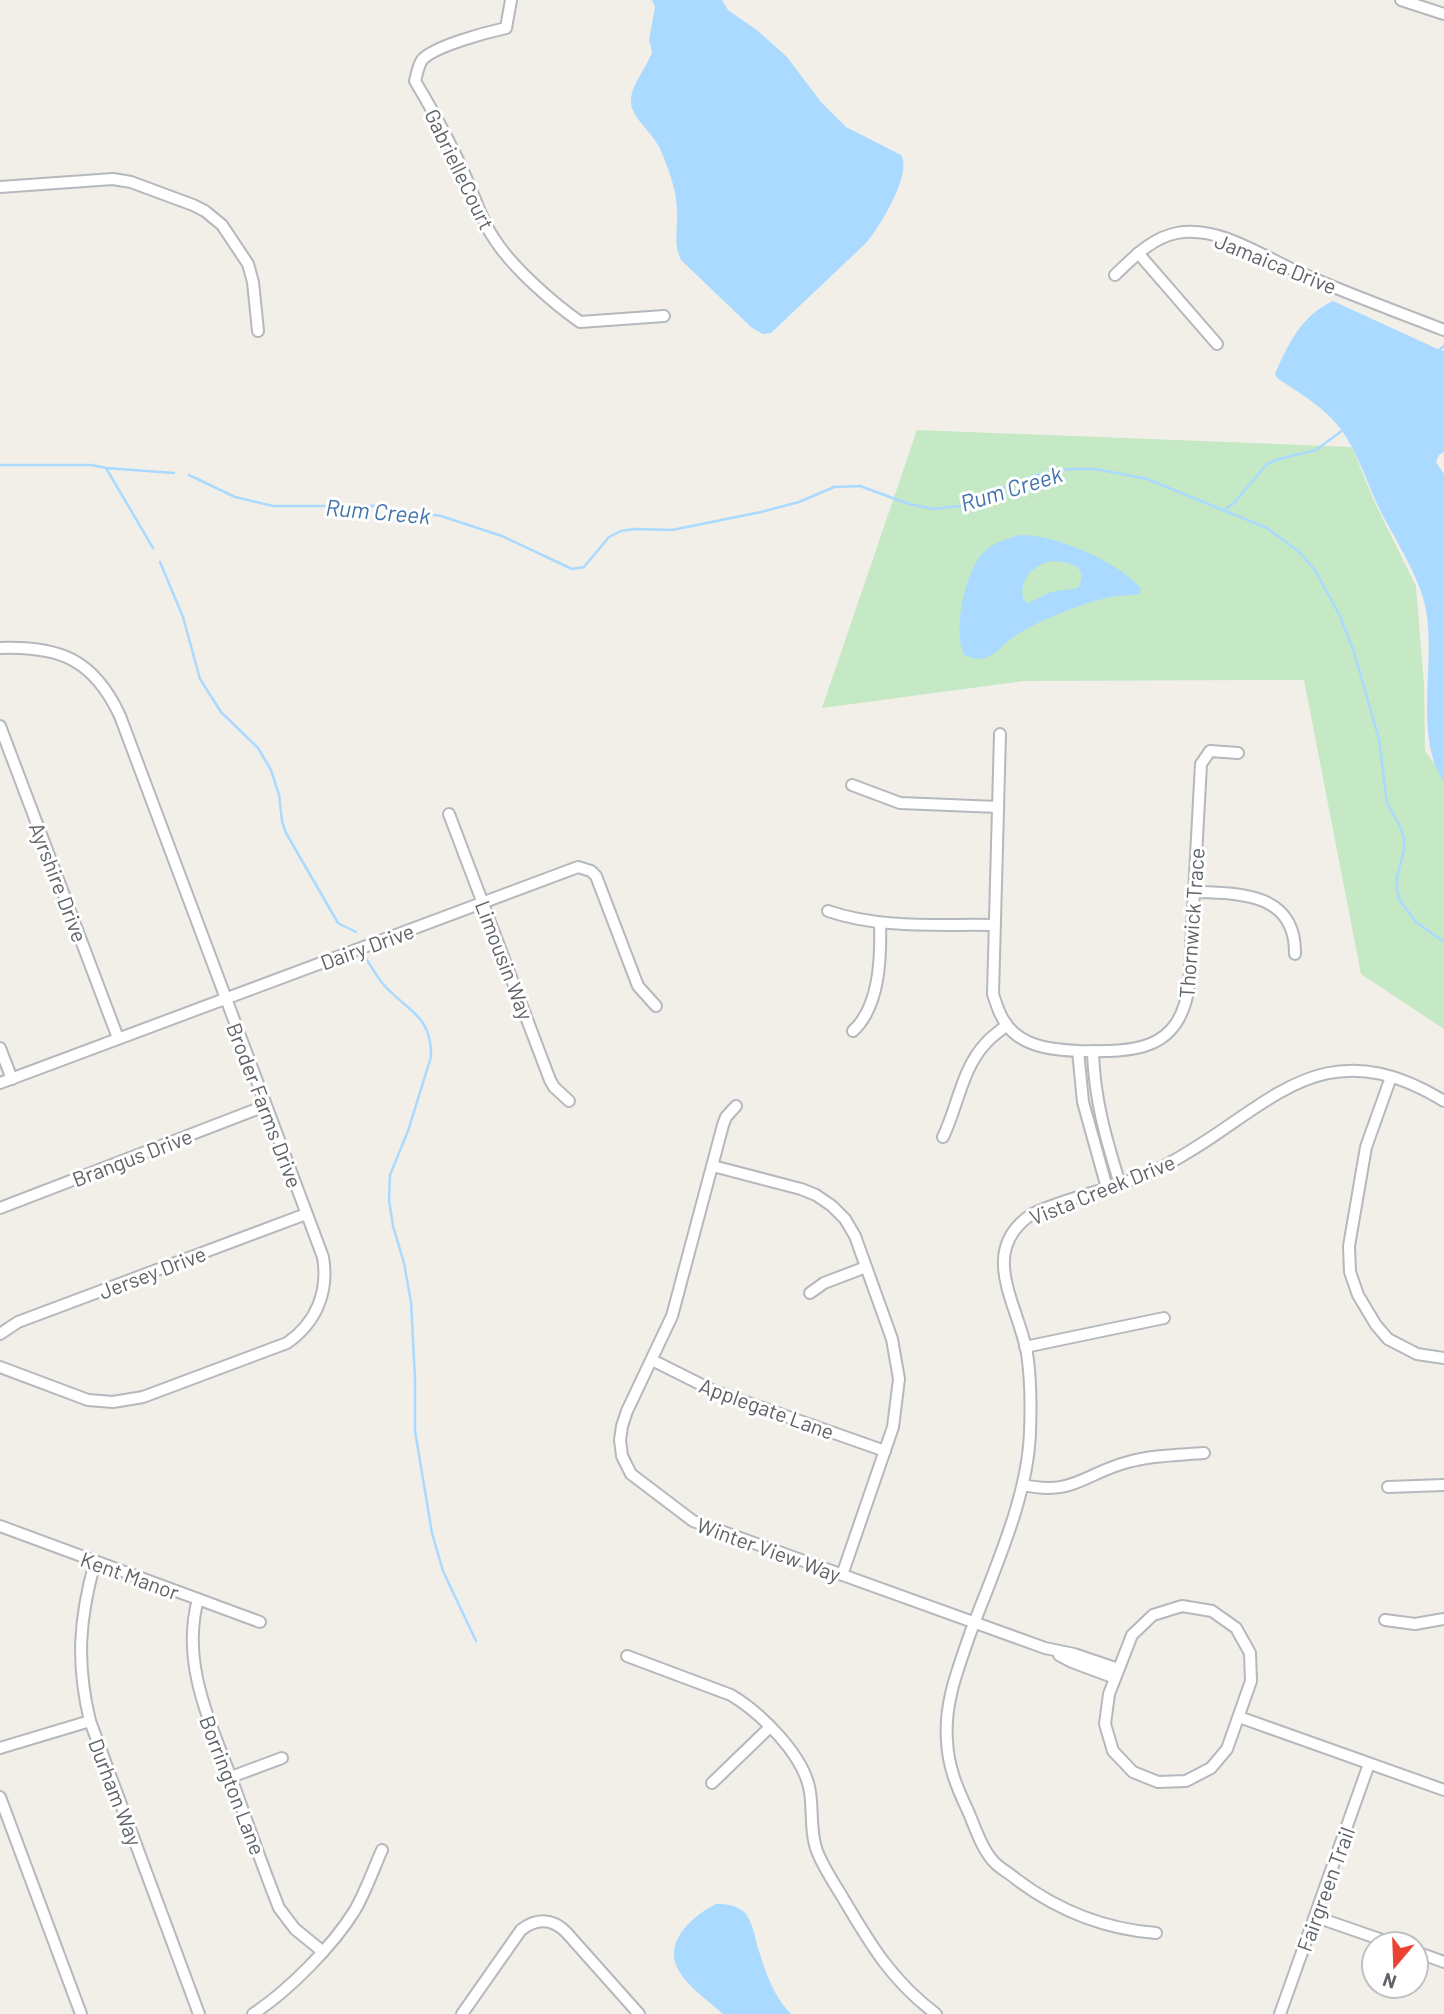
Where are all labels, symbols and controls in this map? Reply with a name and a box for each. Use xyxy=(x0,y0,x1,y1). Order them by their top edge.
street label: GabrielleCourt xyxy=(420,105,500,233)
street label: Jamaica Drive xyxy=(1212,227,1340,299)
water label: Rum Creek xyxy=(957,459,1065,517)
water label: Rum Creek xyxy=(324,492,432,530)
street label: Ayrshire Drive xyxy=(25,819,93,945)
street label: Thornwick Trace xyxy=(1173,847,1209,999)
street label: Limousin Way xyxy=(471,897,539,1024)
street label: Dairy Drive xyxy=(317,918,417,974)
street label: Broder Farms Drive xyxy=(222,1019,308,1191)
street label: Brangus Drive xyxy=(69,1123,195,1191)
street label: Vista Creek Drive xyxy=(1026,1148,1178,1230)
street label: Jersey Drive xyxy=(95,1240,209,1304)
street label: Applegate Lane xyxy=(696,1372,838,1444)
street label: Winter View Way xyxy=(694,1511,845,1587)
street label: Kent Manor xyxy=(77,1546,183,1604)
street label: Borrington Lane xyxy=(195,1712,271,1858)
street label: Durham Way xyxy=(84,1735,148,1849)
street label: Fairgreen Trail xyxy=(1291,1823,1359,1955)
north arrow xyxy=(1360,1930,1430,2000)
text: N xyxy=(1380,1969,1399,1994)

